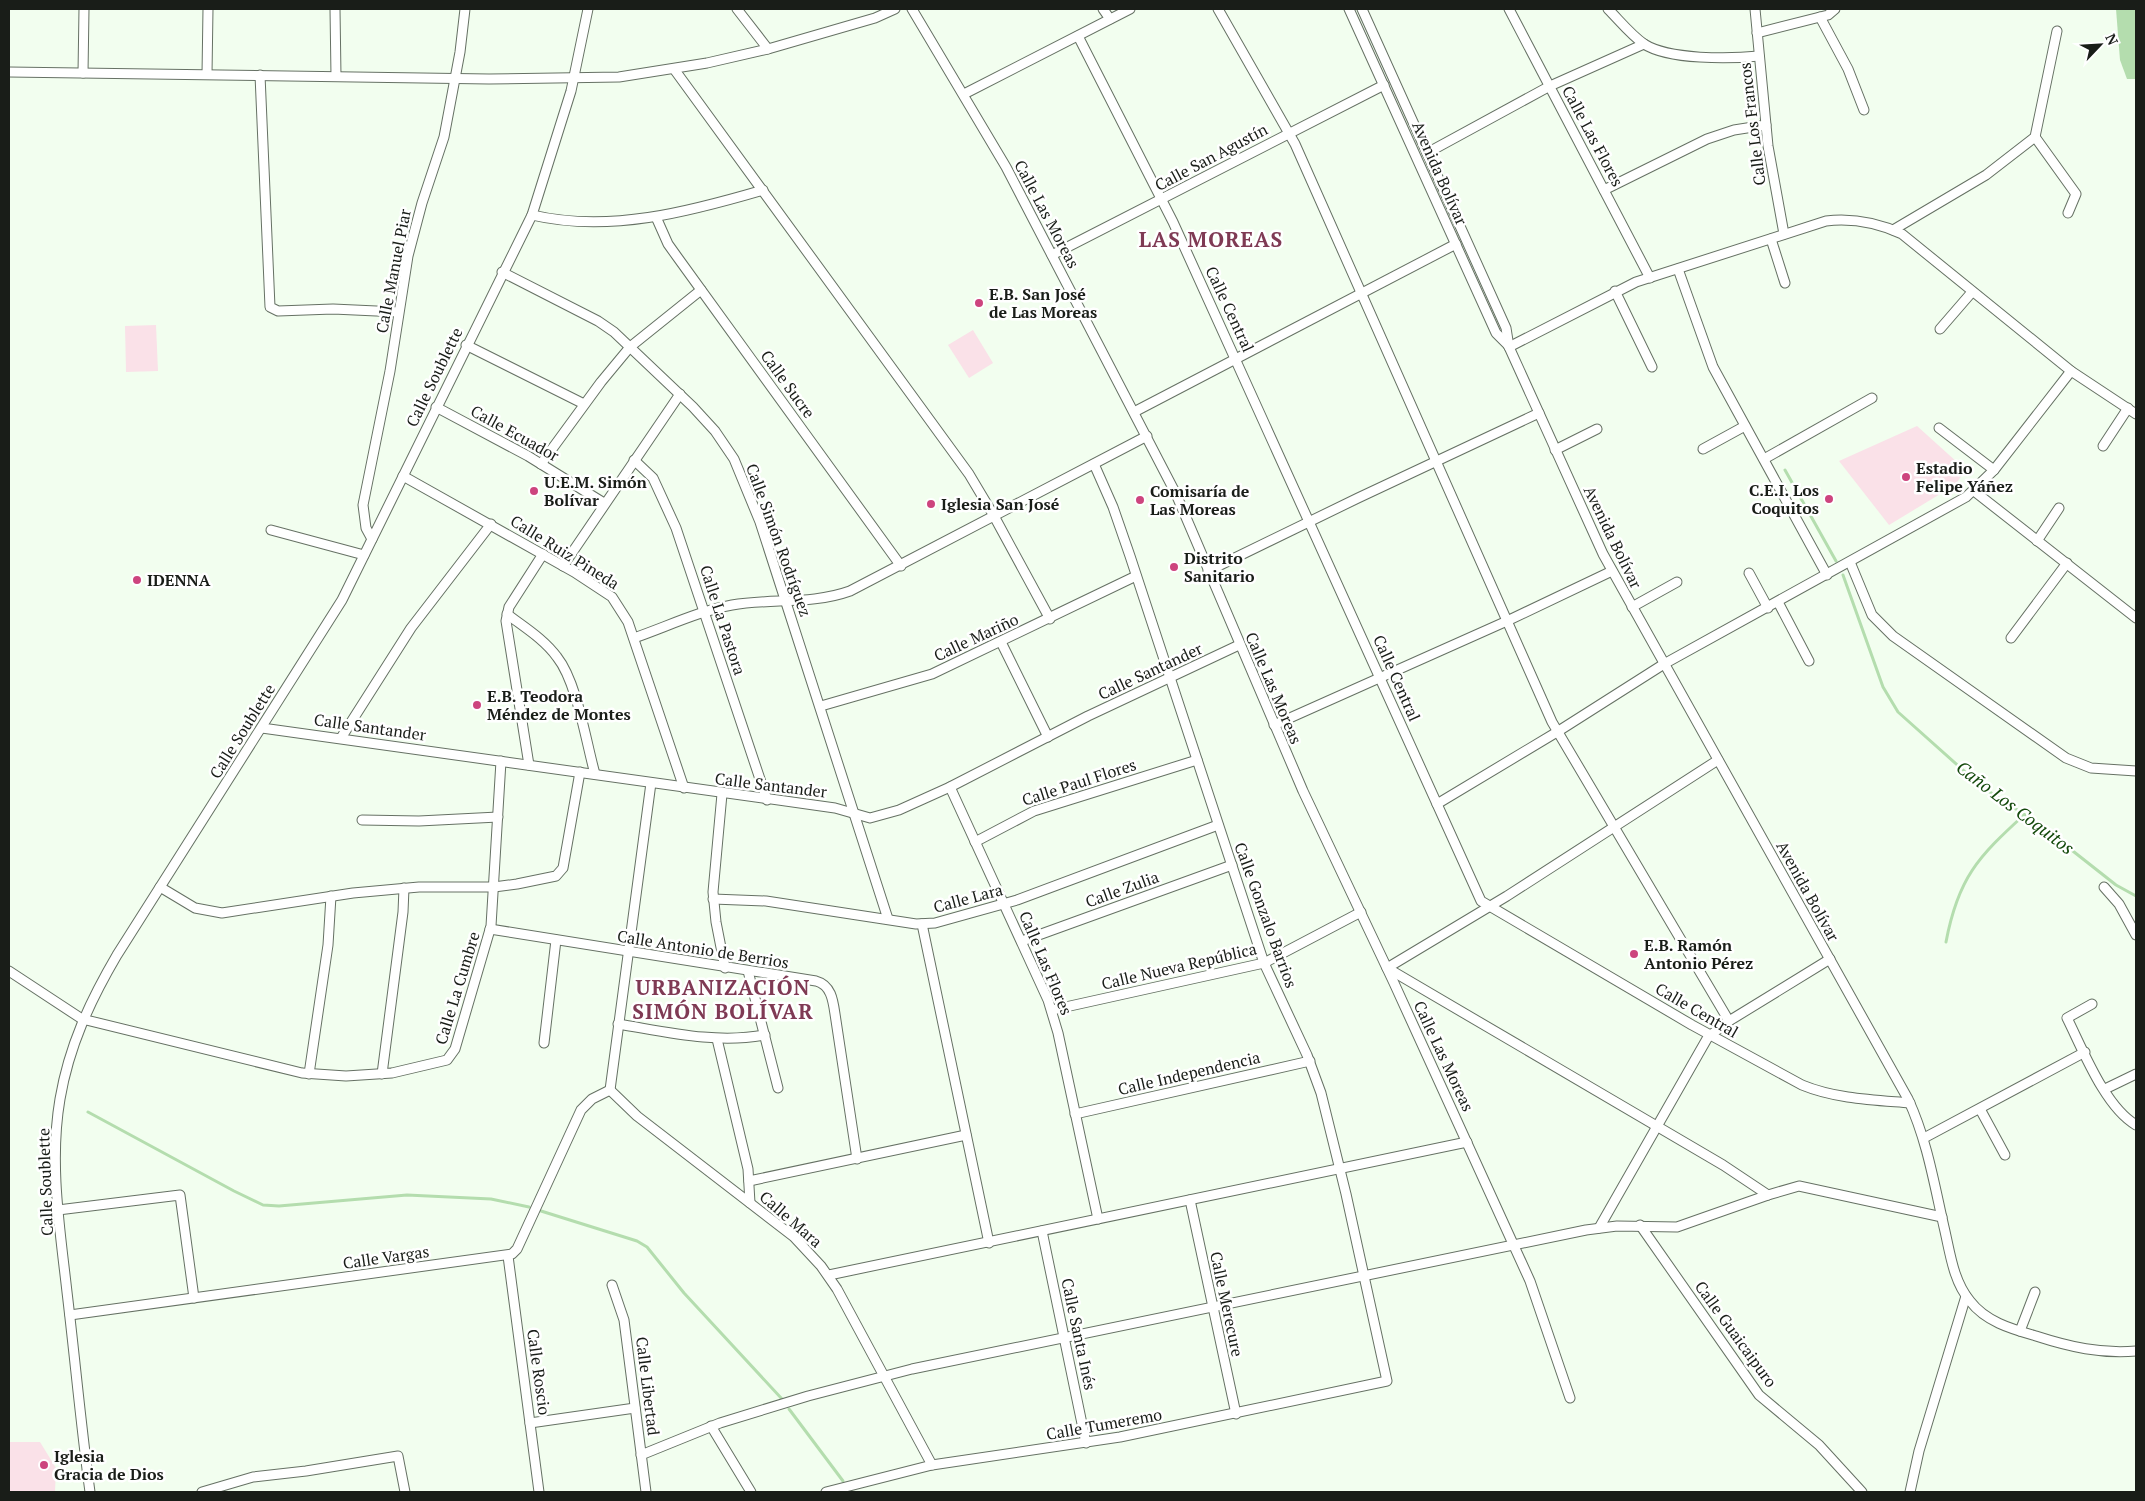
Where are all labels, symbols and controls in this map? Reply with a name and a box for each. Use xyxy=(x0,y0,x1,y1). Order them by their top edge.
north arrow xyxy=(2075,20,2125,70)
text: N xyxy=(2101,30,2123,48)
street label: Calle Los Francos xyxy=(1734,61,1770,187)
street label: Calle Las Flores xyxy=(1557,82,1629,190)
street label: Calle San Agustín xyxy=(1151,118,1272,196)
street label: Avenida Bolívar xyxy=(1407,118,1473,229)
street label: Calle Las Moreas xyxy=(1009,156,1085,272)
street label: Calle Manuel Piar xyxy=(370,206,416,335)
district label: LAS MOREAS xyxy=(1139,225,1283,253)
street label: Calle Central xyxy=(1201,262,1260,356)
place label: E.B. San José de Las Moreas xyxy=(989,283,1097,323)
marker: E.B. San José de Las Moreas xyxy=(973,297,985,309)
street label: Calle Soublette xyxy=(400,324,468,430)
street label: Calle Sucre xyxy=(756,345,820,423)
street label: Calle Ecuador xyxy=(467,400,564,467)
place label: Estadio Felipe Yáñez xyxy=(1916,457,2013,497)
street label: Calle Simón Rodríguez xyxy=(741,460,817,620)
place label: U.E.M. Simón Bolívar xyxy=(544,471,647,511)
marker: Estadio Felipe Yáñez xyxy=(1900,471,1912,483)
place label: C.E.I. Los Coquitos xyxy=(1749,479,1819,519)
place label: Comisaría de Las Moreas xyxy=(1150,480,1250,520)
street label: Avenida Bolívar xyxy=(1579,482,1648,593)
marker: U.E.M. Simón Bolívar xyxy=(528,485,540,497)
place label: Iglesia San José xyxy=(941,493,1060,515)
marker: C.E.I. Los Coquitos xyxy=(1823,493,1835,505)
marker: Comisaría de Las Moreas xyxy=(1134,494,1146,506)
marker: Iglesia San José xyxy=(925,498,937,510)
street label: Calle Ruiz Pineda xyxy=(506,510,624,594)
place label: Distrito Sanitario xyxy=(1184,547,1255,587)
marker: Distrito Sanitario xyxy=(1168,561,1180,573)
street label: Calle La Pastora xyxy=(695,562,751,678)
place label: IDENNA xyxy=(147,569,211,591)
marker: IDENNA xyxy=(131,574,143,586)
street label: Calle Mariño xyxy=(930,608,1022,666)
street label: Calle Las Moreas xyxy=(1241,629,1308,747)
street label: Calle Central xyxy=(1368,631,1426,725)
street label: Calle Santander xyxy=(1094,637,1206,705)
street label: Calle Soublette xyxy=(204,679,280,783)
place label: E.B. Teodora Méndez de Montes xyxy=(487,685,631,725)
marker: E.B. Teodora Méndez de Montes xyxy=(471,699,483,711)
street label: Calle Santander xyxy=(313,708,428,746)
street label: Calle Paul Flores xyxy=(1019,753,1139,811)
water label: Caño Los Coquitos xyxy=(1952,755,2080,860)
street label: Calle Santander xyxy=(714,767,829,803)
street label: Avenida Bolívar xyxy=(1771,837,1845,946)
street label: Calle Gonzalo Barrios xyxy=(1229,839,1303,991)
street label: Calle Zulia xyxy=(1082,866,1162,912)
street label: Calle Lara xyxy=(931,878,1005,918)
street label: Calle Las Flores xyxy=(1014,908,1078,1019)
street label: Calle Antonio de Berrios xyxy=(616,925,790,973)
street label: Calle La Cumbre xyxy=(429,929,485,1047)
place label: E.B. Ramón Antonio Pérez xyxy=(1644,934,1753,974)
street label: Calle Nueva República xyxy=(1099,937,1259,995)
marker: E.B. Ramón Antonio Pérez xyxy=(1628,948,1640,960)
district label: URBANIZACIÓN SIMÓN BOLÍVAR xyxy=(632,973,814,1025)
street label: Calle Central xyxy=(1651,977,1743,1043)
street label: Calle Las Moreas xyxy=(1409,997,1479,1115)
street label: Calle Independencia xyxy=(1116,1046,1262,1100)
street label: Calle Soublette xyxy=(32,1128,58,1236)
street label: Calle Mara xyxy=(755,1186,827,1252)
street label: Calle Vargas xyxy=(341,1240,431,1274)
street label: Calle Merecure xyxy=(1205,1249,1249,1359)
street label: Calle Santa Inés xyxy=(1056,1276,1102,1392)
street label: Calle Guaicaipuro xyxy=(1690,1276,1782,1392)
street label: Calle Roscio xyxy=(522,1328,556,1417)
street label: Calle Libertad xyxy=(631,1335,665,1437)
street label: Calle Tumeremo xyxy=(1044,1403,1164,1445)
place label: Iglesia Gracia de Dios xyxy=(54,1445,164,1485)
marker: Iglesia Gracia de Dios xyxy=(38,1459,50,1471)

